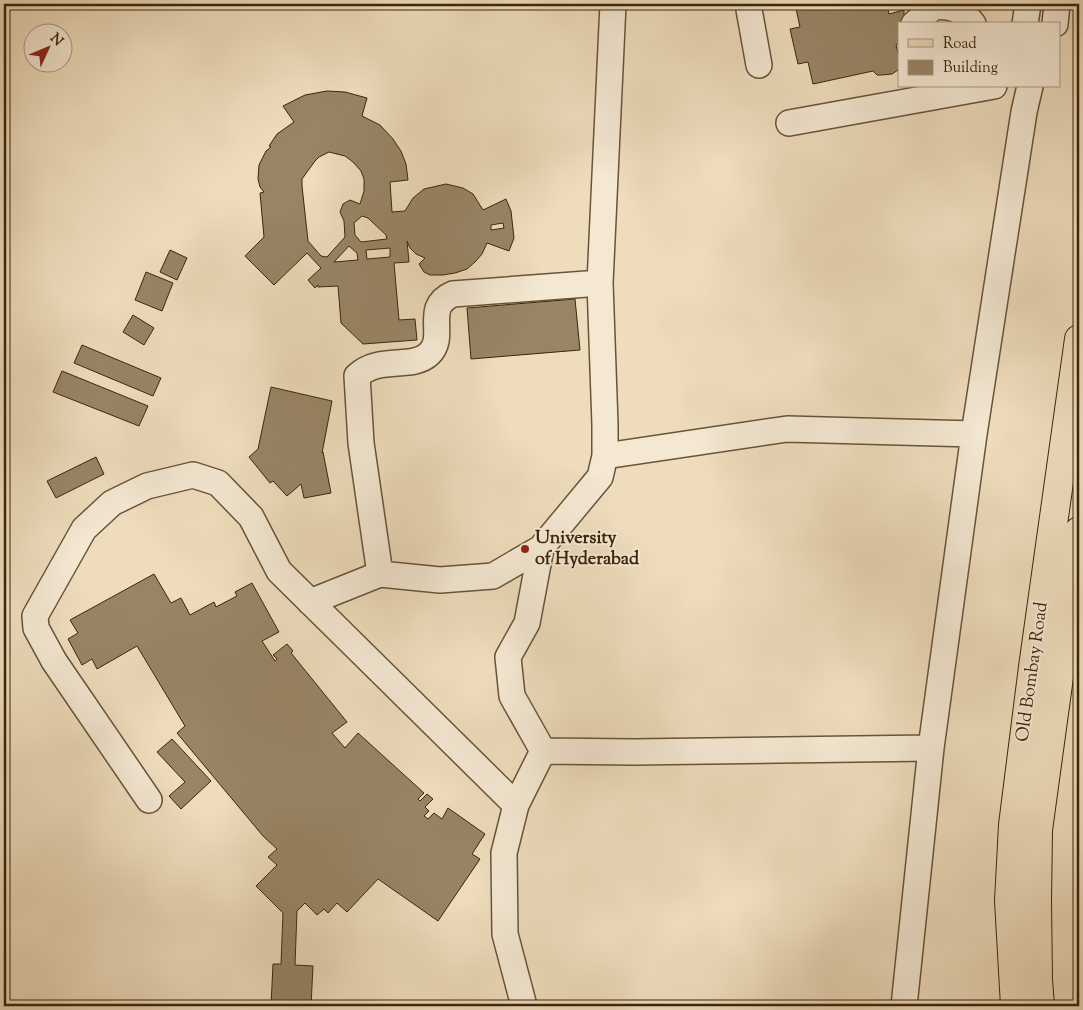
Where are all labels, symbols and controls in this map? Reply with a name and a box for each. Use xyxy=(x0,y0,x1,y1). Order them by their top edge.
north arrow xyxy=(22,22,72,72)
legend xyxy=(898,22,1060,88)
text: N xyxy=(45,29,67,51)
text: Road xyxy=(943,34,977,55)
text: Building xyxy=(943,58,998,79)
place label: University of Hyderabad xyxy=(535,526,640,573)
marker: University of Hyderabad xyxy=(519,543,531,555)
street label: Old Bombay Road xyxy=(1010,600,1056,744)

